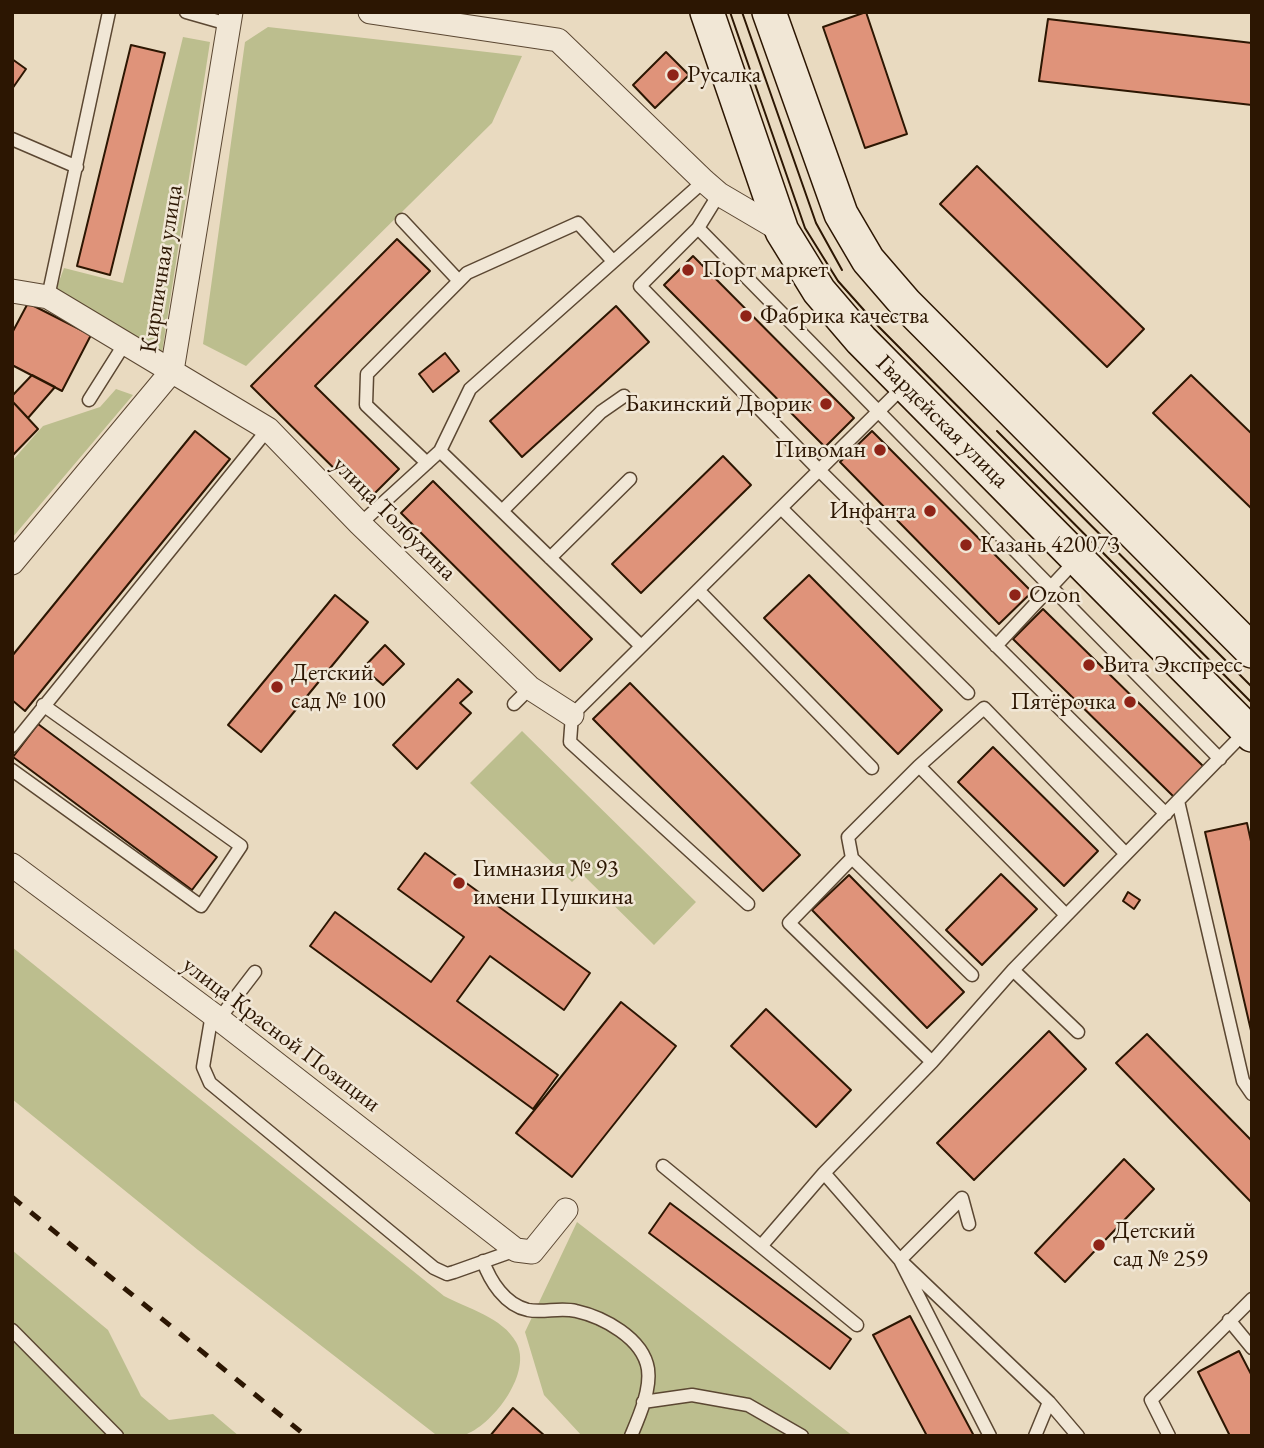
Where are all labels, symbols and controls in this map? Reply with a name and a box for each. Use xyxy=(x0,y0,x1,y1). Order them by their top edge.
place label: Русалка xyxy=(687,61,761,89)
marker: Русалка xyxy=(665,67,681,83)
street label: Кирпичная улица xyxy=(134,183,190,355)
place label: Порт маркет xyxy=(702,256,828,284)
marker: Порт маркет xyxy=(680,262,696,278)
place label: Фабрика качества xyxy=(760,302,929,330)
marker: Фабрика качества xyxy=(738,308,754,324)
street label: Гвардейская улица xyxy=(870,350,1014,494)
place label: Бакинский Дворик xyxy=(625,390,812,418)
marker: Бакинский Дворик xyxy=(818,396,834,412)
place label: Пивоман xyxy=(775,436,866,464)
marker: Пивоман xyxy=(872,442,888,458)
street label: улица Толбухина xyxy=(326,451,462,587)
place label: Инфанта xyxy=(829,497,916,525)
marker: Инфанта xyxy=(922,503,938,519)
place label: Казань 420073 xyxy=(980,531,1120,559)
marker: Казань 420073 xyxy=(958,537,974,553)
place label: Ozon xyxy=(1029,581,1081,609)
marker: Ozon xyxy=(1007,587,1023,603)
place label: Вита Экспресс xyxy=(1103,651,1243,679)
marker: Вита Экспресс xyxy=(1081,657,1097,673)
place label: Детский сад № 100 xyxy=(291,659,386,715)
marker: Детский сад № 100 xyxy=(269,679,285,695)
place label: Пятёрочка xyxy=(1010,688,1116,716)
marker: Пятёрочка xyxy=(1122,694,1138,710)
place label: Гимназия № 93 имени Пушкина xyxy=(473,855,633,911)
marker: Гимназия № 93 имени Пушкина xyxy=(451,875,467,891)
street label: улица Красной Позиции xyxy=(176,951,386,1119)
place label: Детский сад № 259 xyxy=(1113,1217,1208,1273)
marker: Детский сад № 259 xyxy=(1091,1237,1107,1253)

